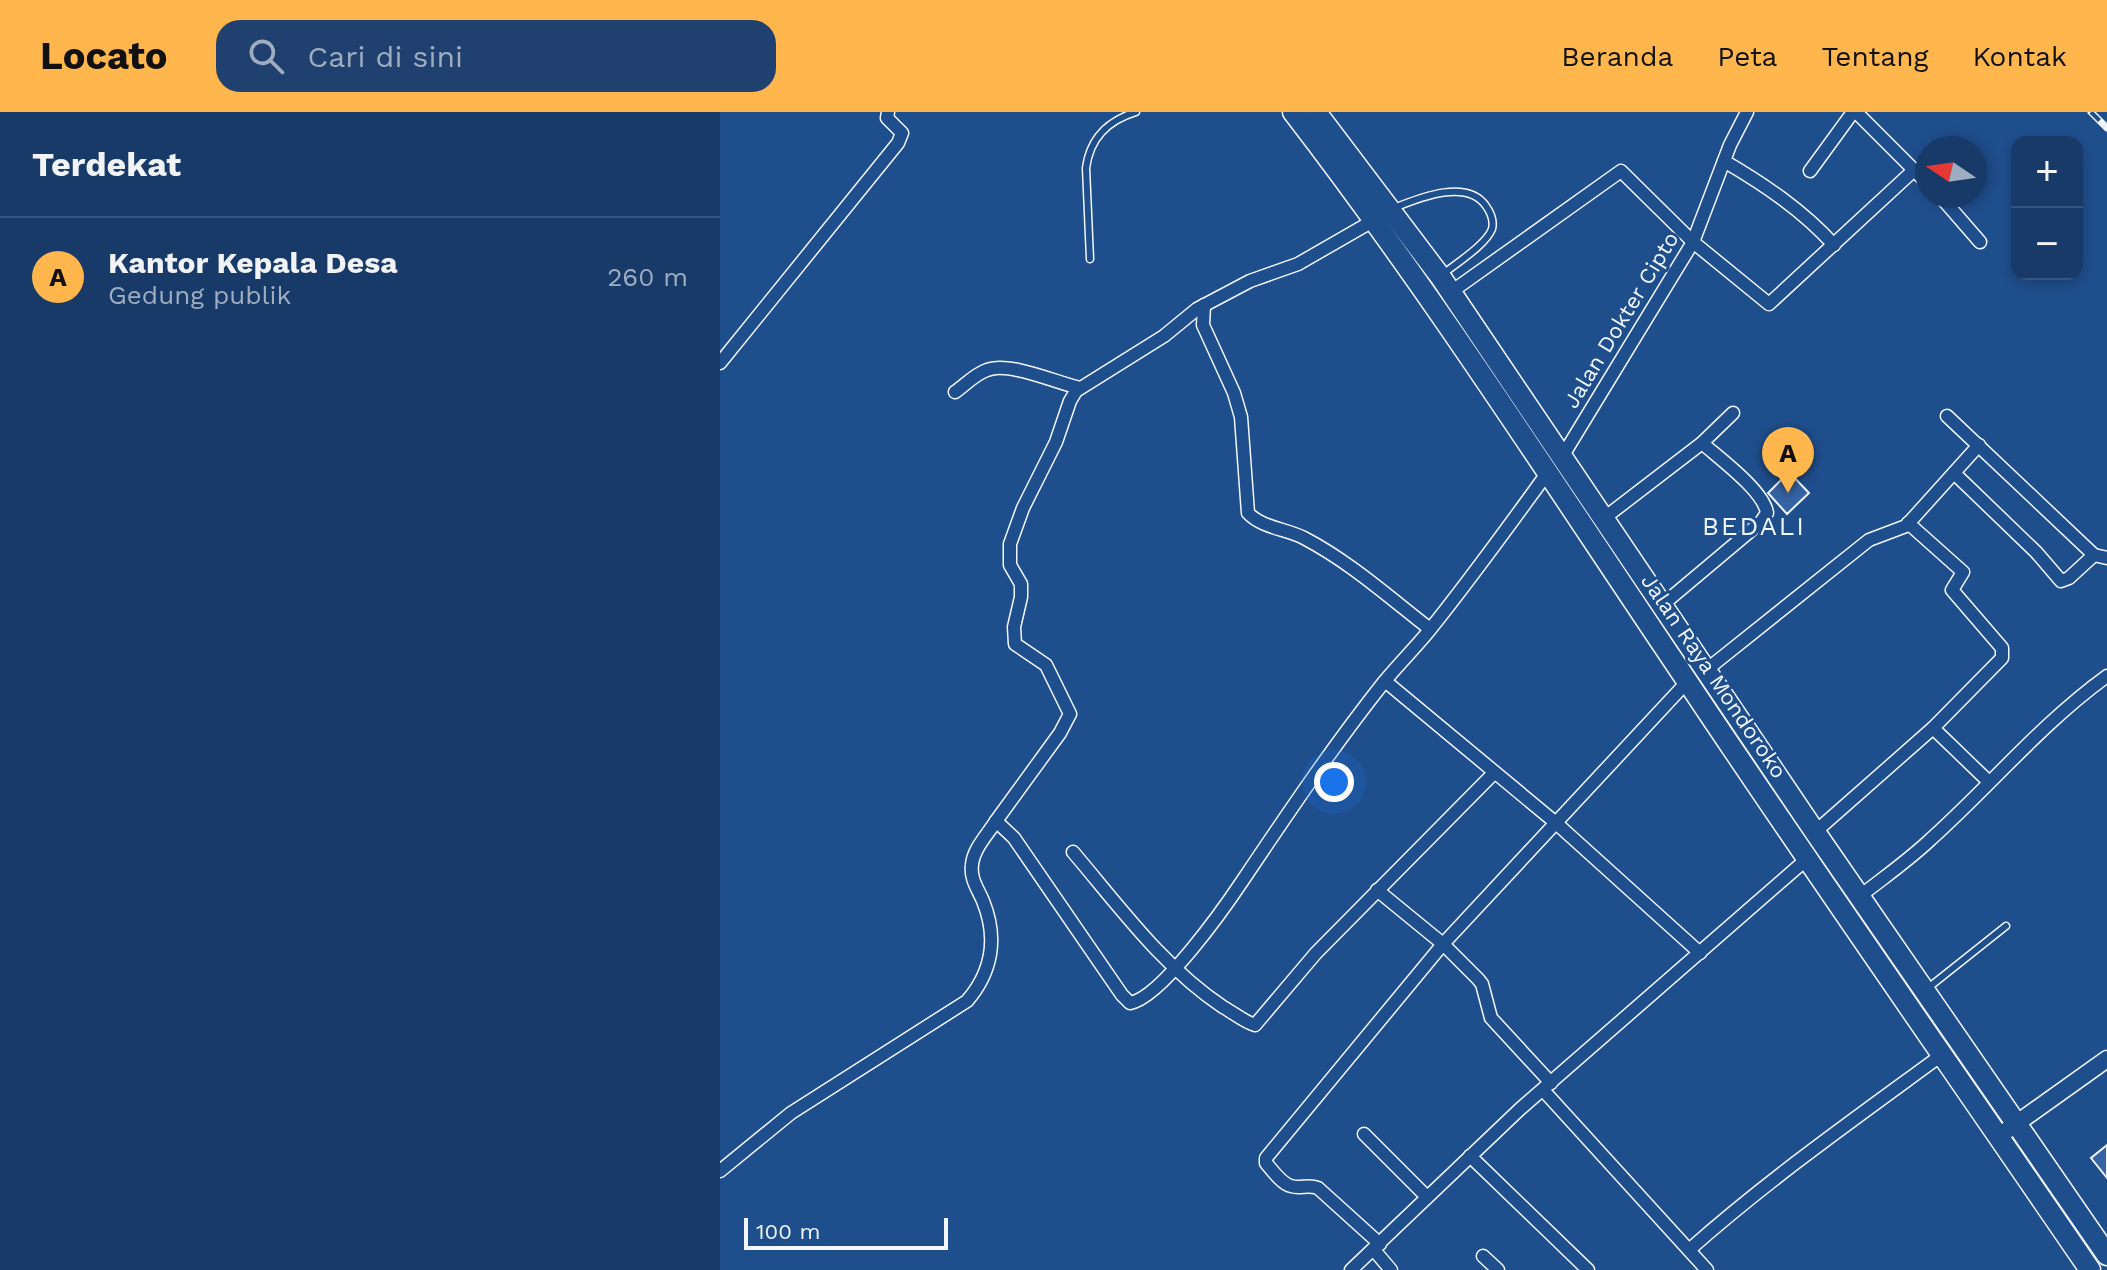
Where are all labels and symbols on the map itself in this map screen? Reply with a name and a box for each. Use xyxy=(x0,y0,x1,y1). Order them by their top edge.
north arrow xyxy=(1915,136,1987,208)
street label: Jalan Dokter Cipto xyxy=(1558,227,1684,413)
pin: A xyxy=(1762,427,1814,493)
district label: BEDALI xyxy=(1702,511,1806,541)
street label: Jalan Raya Mondoroko xyxy=(1636,569,1792,783)
your location xyxy=(1314,762,1354,802)
scale bar xyxy=(744,1214,948,1250)

